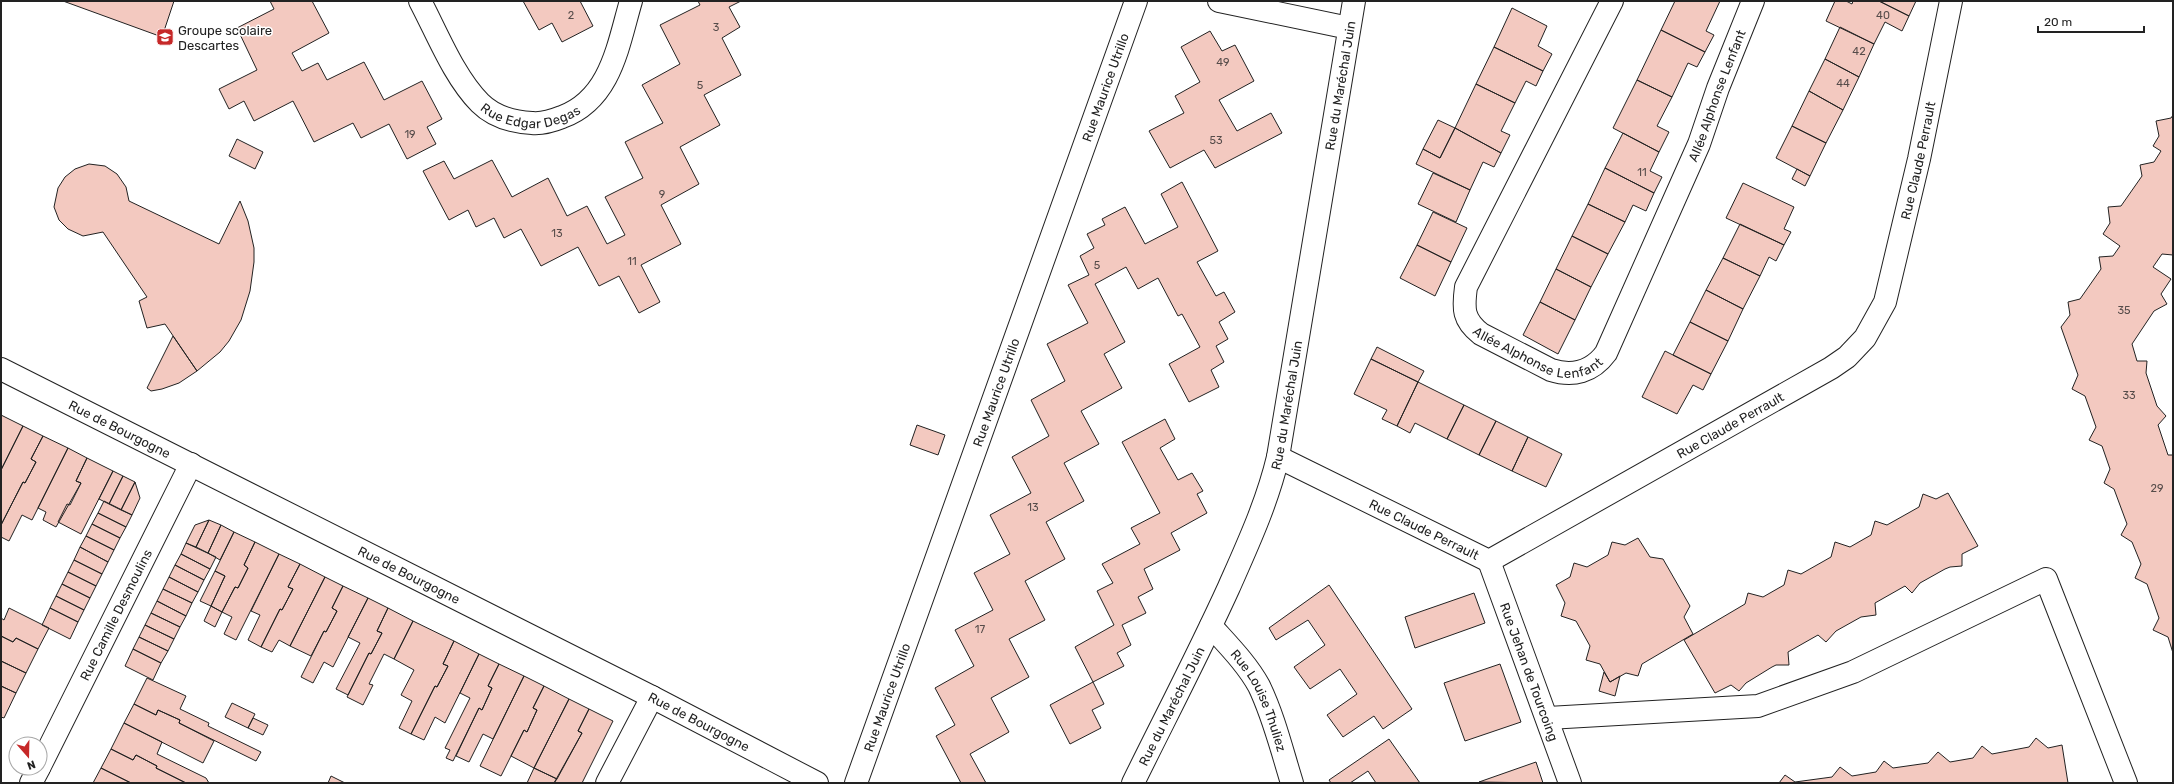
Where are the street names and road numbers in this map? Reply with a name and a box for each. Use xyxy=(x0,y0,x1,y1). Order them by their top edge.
street label: Rue du Maréchal Juin xyxy=(1322,20,1358,151)
street label: Allée Alphonse Lenfant xyxy=(1685,27,1748,164)
street label: Rue Maurice Utrillo xyxy=(1079,31,1131,143)
street label: Rue Edgar Degas xyxy=(480,93,584,113)
street label: Rue Claude Perrault xyxy=(1897,100,1938,221)
street label: Allée Alphonse Lenfant xyxy=(1470,323,1605,381)
street label: Rue Maurice Utrillo xyxy=(970,336,1022,449)
street label: Rue du Maréchal Juin xyxy=(1268,339,1305,471)
street label: Rue Claude Perrault xyxy=(1674,389,1786,461)
street label: Rue de Bourgogne xyxy=(66,397,173,461)
street label: Rue Claude Perrault xyxy=(1367,496,1482,562)
street label: Rue de Bourgogne xyxy=(356,543,463,607)
street label: Rue Camille Desmoulins xyxy=(76,546,155,683)
street label: Rue Jehan de Tourcoing xyxy=(1497,601,1562,743)
street label: Rue Maurice Utrillo xyxy=(860,641,913,754)
street label: Rue du Maréchal Juin xyxy=(1135,644,1207,768)
street label: Rue Louise Thuliez xyxy=(1228,646,1290,754)
street label: Rue de Bourgogne xyxy=(646,689,752,754)

